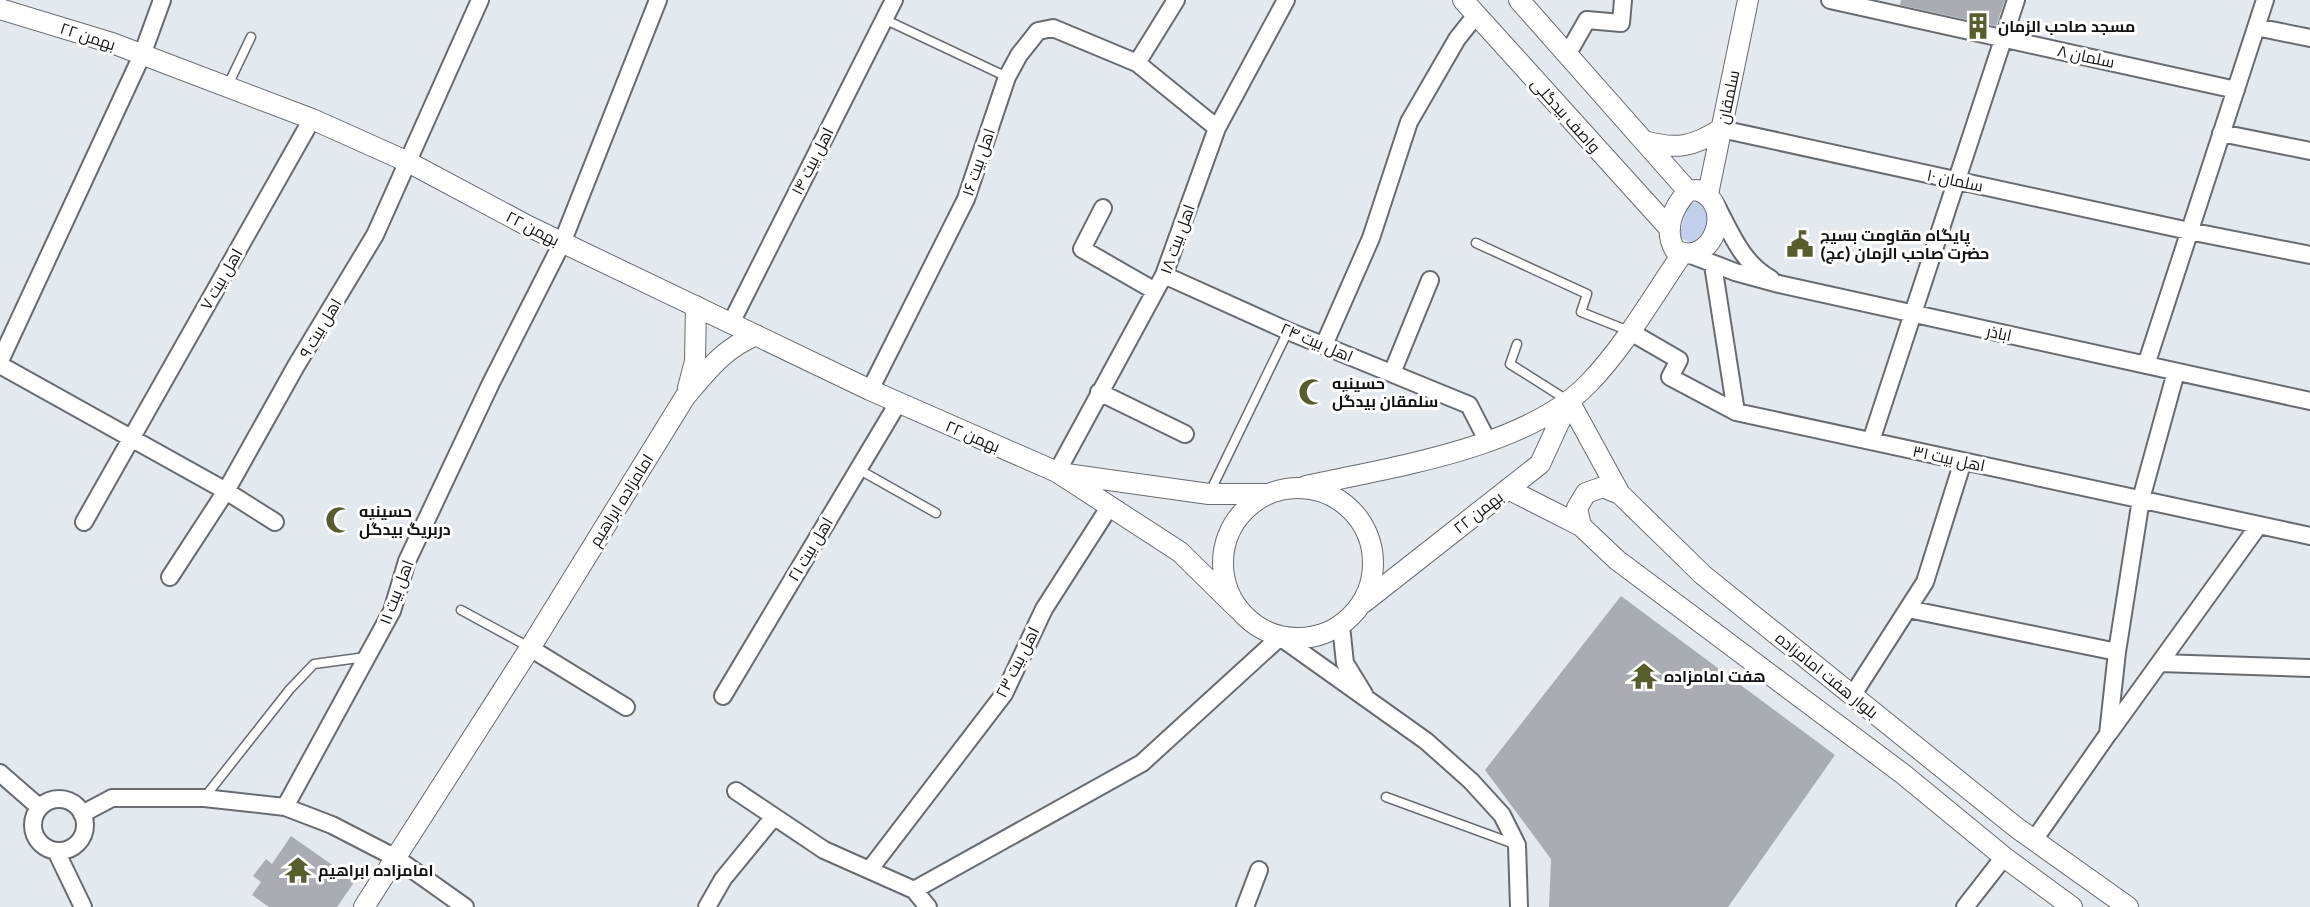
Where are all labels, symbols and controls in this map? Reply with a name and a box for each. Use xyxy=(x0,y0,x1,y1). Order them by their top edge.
building icon: مسجد صاحب الزمان xyxy=(1963,11,1993,41)
place label: مسجد صاحب الزمان xyxy=(1998,17,2135,36)
street label: ۲۲ بهمن xyxy=(57,19,118,55)
street label: سلمان ۸ xyxy=(2055,41,2116,73)
street label: سلمقان xyxy=(1714,68,1744,126)
street label: واصف بیدگلی xyxy=(1526,74,1604,157)
street label: اهل بیت ۱۴ xyxy=(787,124,838,199)
street label: اهل بیت ۱۶ xyxy=(958,126,1000,199)
street label: سلمان ۱۰ xyxy=(1925,165,1985,197)
street label: اهل بیت ۱۸ xyxy=(1156,202,1200,277)
street label: ۲۲ بهمن xyxy=(502,207,563,251)
place label: پایگاه مقاومت بسیج حضرت صاحب الزمان (عج) xyxy=(1820,226,1989,264)
public building icon: پایگاه مقاومت بسیج حضرت صاحب الزمان (عج) xyxy=(1785,229,1815,259)
street label: اهل بیت ۷ xyxy=(196,245,247,314)
street label: اهل بیت ۹ xyxy=(295,295,346,362)
street label: اهل بیت ۲۴ xyxy=(1277,319,1356,367)
street label: اباذر xyxy=(1984,321,2013,345)
place label: حسینیه سلمقان بیدگل xyxy=(1332,374,1438,411)
mosque icon: حسینیه سلمقان بیدگل xyxy=(1297,377,1327,407)
street label: ۲۲ بهمن xyxy=(942,417,1003,457)
street label: اهل بیت ۳۱ xyxy=(1911,442,1987,476)
street label: امامزاده ابراهیم xyxy=(586,451,659,551)
street label: ۲۲ بهمن xyxy=(1450,487,1507,538)
place label: حسینیه دربریگ بیدگل xyxy=(359,502,451,539)
mosque icon: حسینیه دربریگ بیدگل xyxy=(324,505,354,535)
street label: اهل بیت ۲۱ xyxy=(784,514,838,585)
street label: اهل بیت ۱۱ xyxy=(376,557,418,627)
street label: اهل بیت ۲۳ xyxy=(992,624,1044,701)
street label: بلوار هفت امامزاده xyxy=(1772,628,1882,722)
temple icon: هفت امامزاده xyxy=(1629,661,1659,691)
place label: هفت امامزاده xyxy=(1664,667,1766,686)
temple icon: امامزاده ابراهیم xyxy=(283,855,313,885)
place label: امامزاده ابراهیم xyxy=(318,861,434,882)

